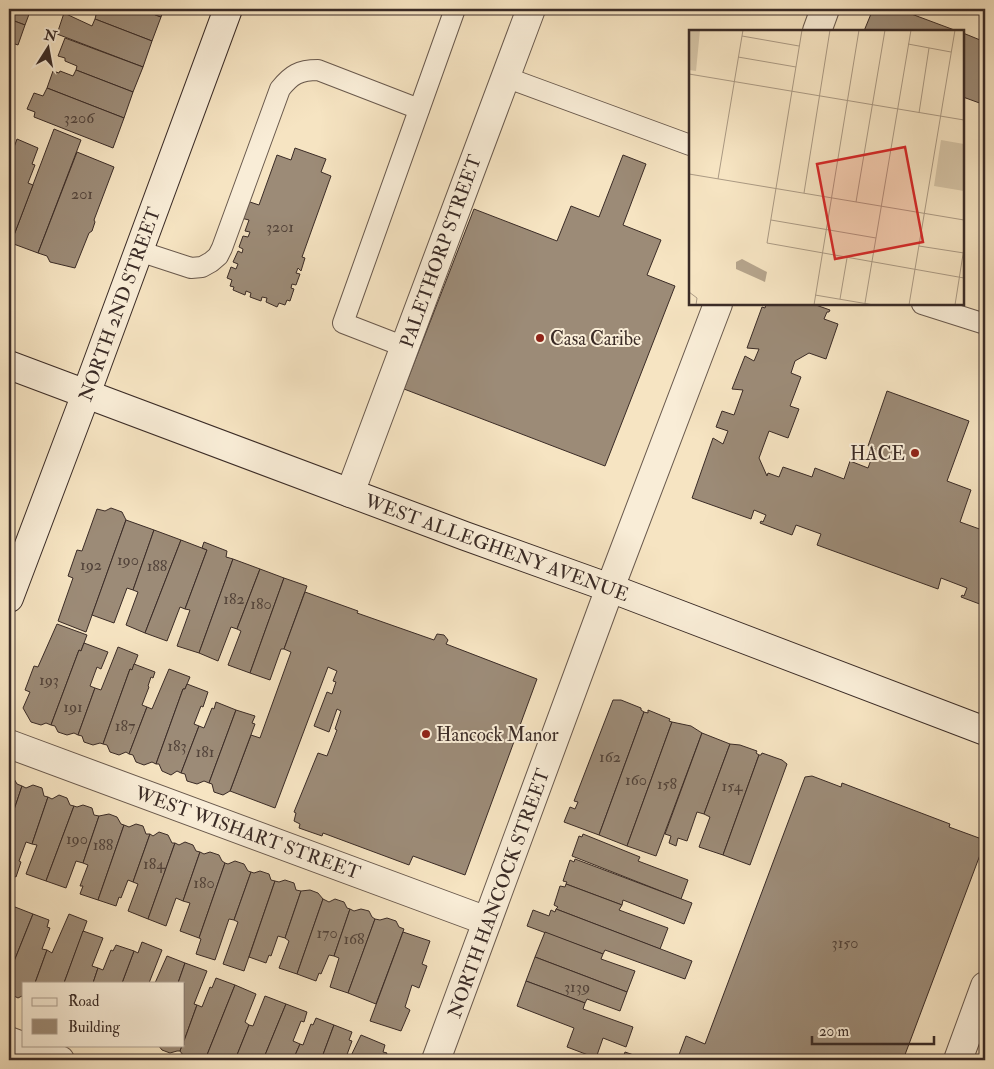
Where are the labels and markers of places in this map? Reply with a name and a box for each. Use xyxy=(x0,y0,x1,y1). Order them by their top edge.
place label: Casa Caribe xyxy=(550,327,641,351)
marker: Casa Caribe xyxy=(534,332,546,344)
place label: HACE xyxy=(850,442,905,466)
marker: HACE xyxy=(909,447,921,459)
place label: Hancock Manor xyxy=(436,723,559,747)
marker: Hancock Manor xyxy=(420,728,432,740)

